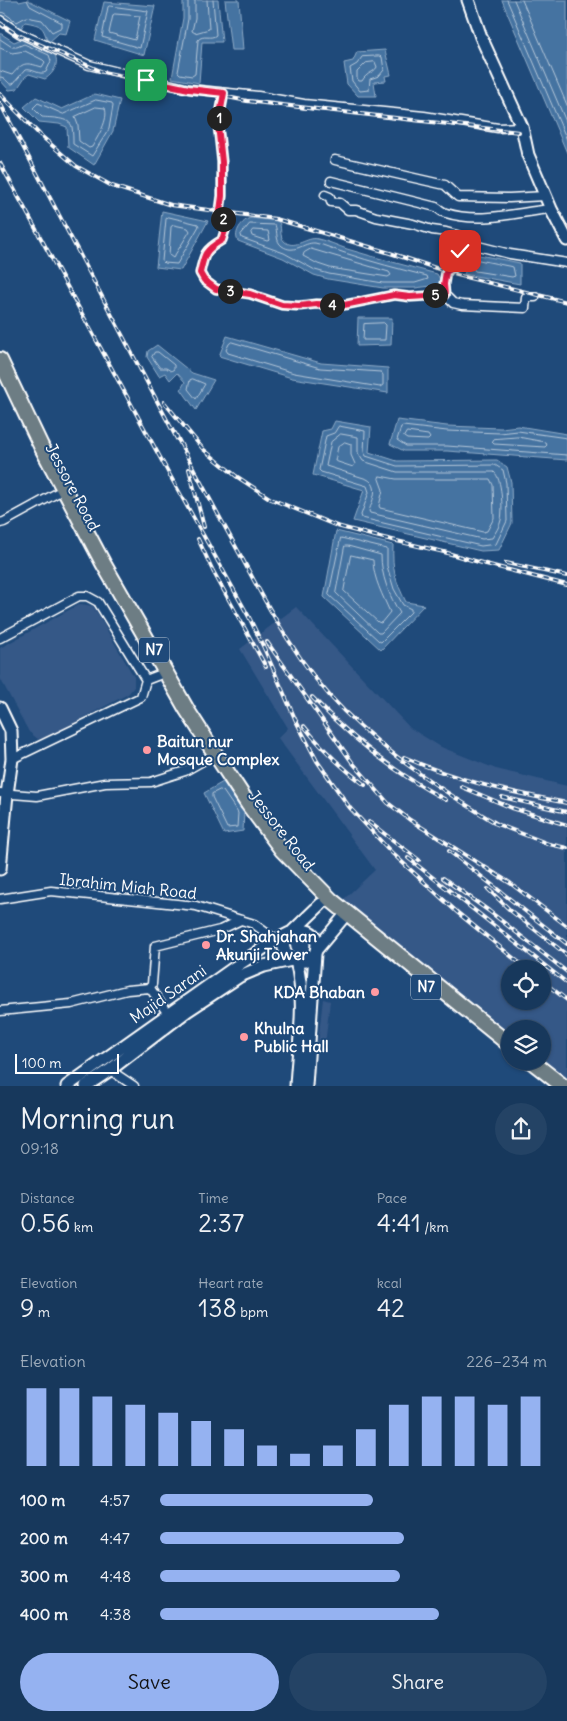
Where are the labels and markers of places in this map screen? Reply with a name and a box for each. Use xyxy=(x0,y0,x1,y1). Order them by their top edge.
pin xyxy=(125,59,167,101)
pin: 1 xyxy=(206,106,232,130)
pin: 2 xyxy=(210,206,236,232)
pin xyxy=(439,230,481,272)
pin: 3 xyxy=(218,278,242,304)
pin: 5 xyxy=(422,282,448,308)
pin: 4 xyxy=(320,292,344,318)
place label: Baitun nur Mosque Complex xyxy=(157,731,279,770)
marker: Baitun nur Mosque Complex xyxy=(141,744,153,756)
place label: Dr. Shahjahan Akunji Tower xyxy=(216,926,317,964)
marker: Dr. Shahjahan Akunji Tower xyxy=(200,939,212,951)
place label: KDA Bhaban xyxy=(274,982,365,1002)
marker: KDA Bhaban xyxy=(369,986,381,998)
place label: Khulna Public Hall xyxy=(254,1018,329,1056)
marker: Khulna Public Hall xyxy=(238,1031,250,1043)

